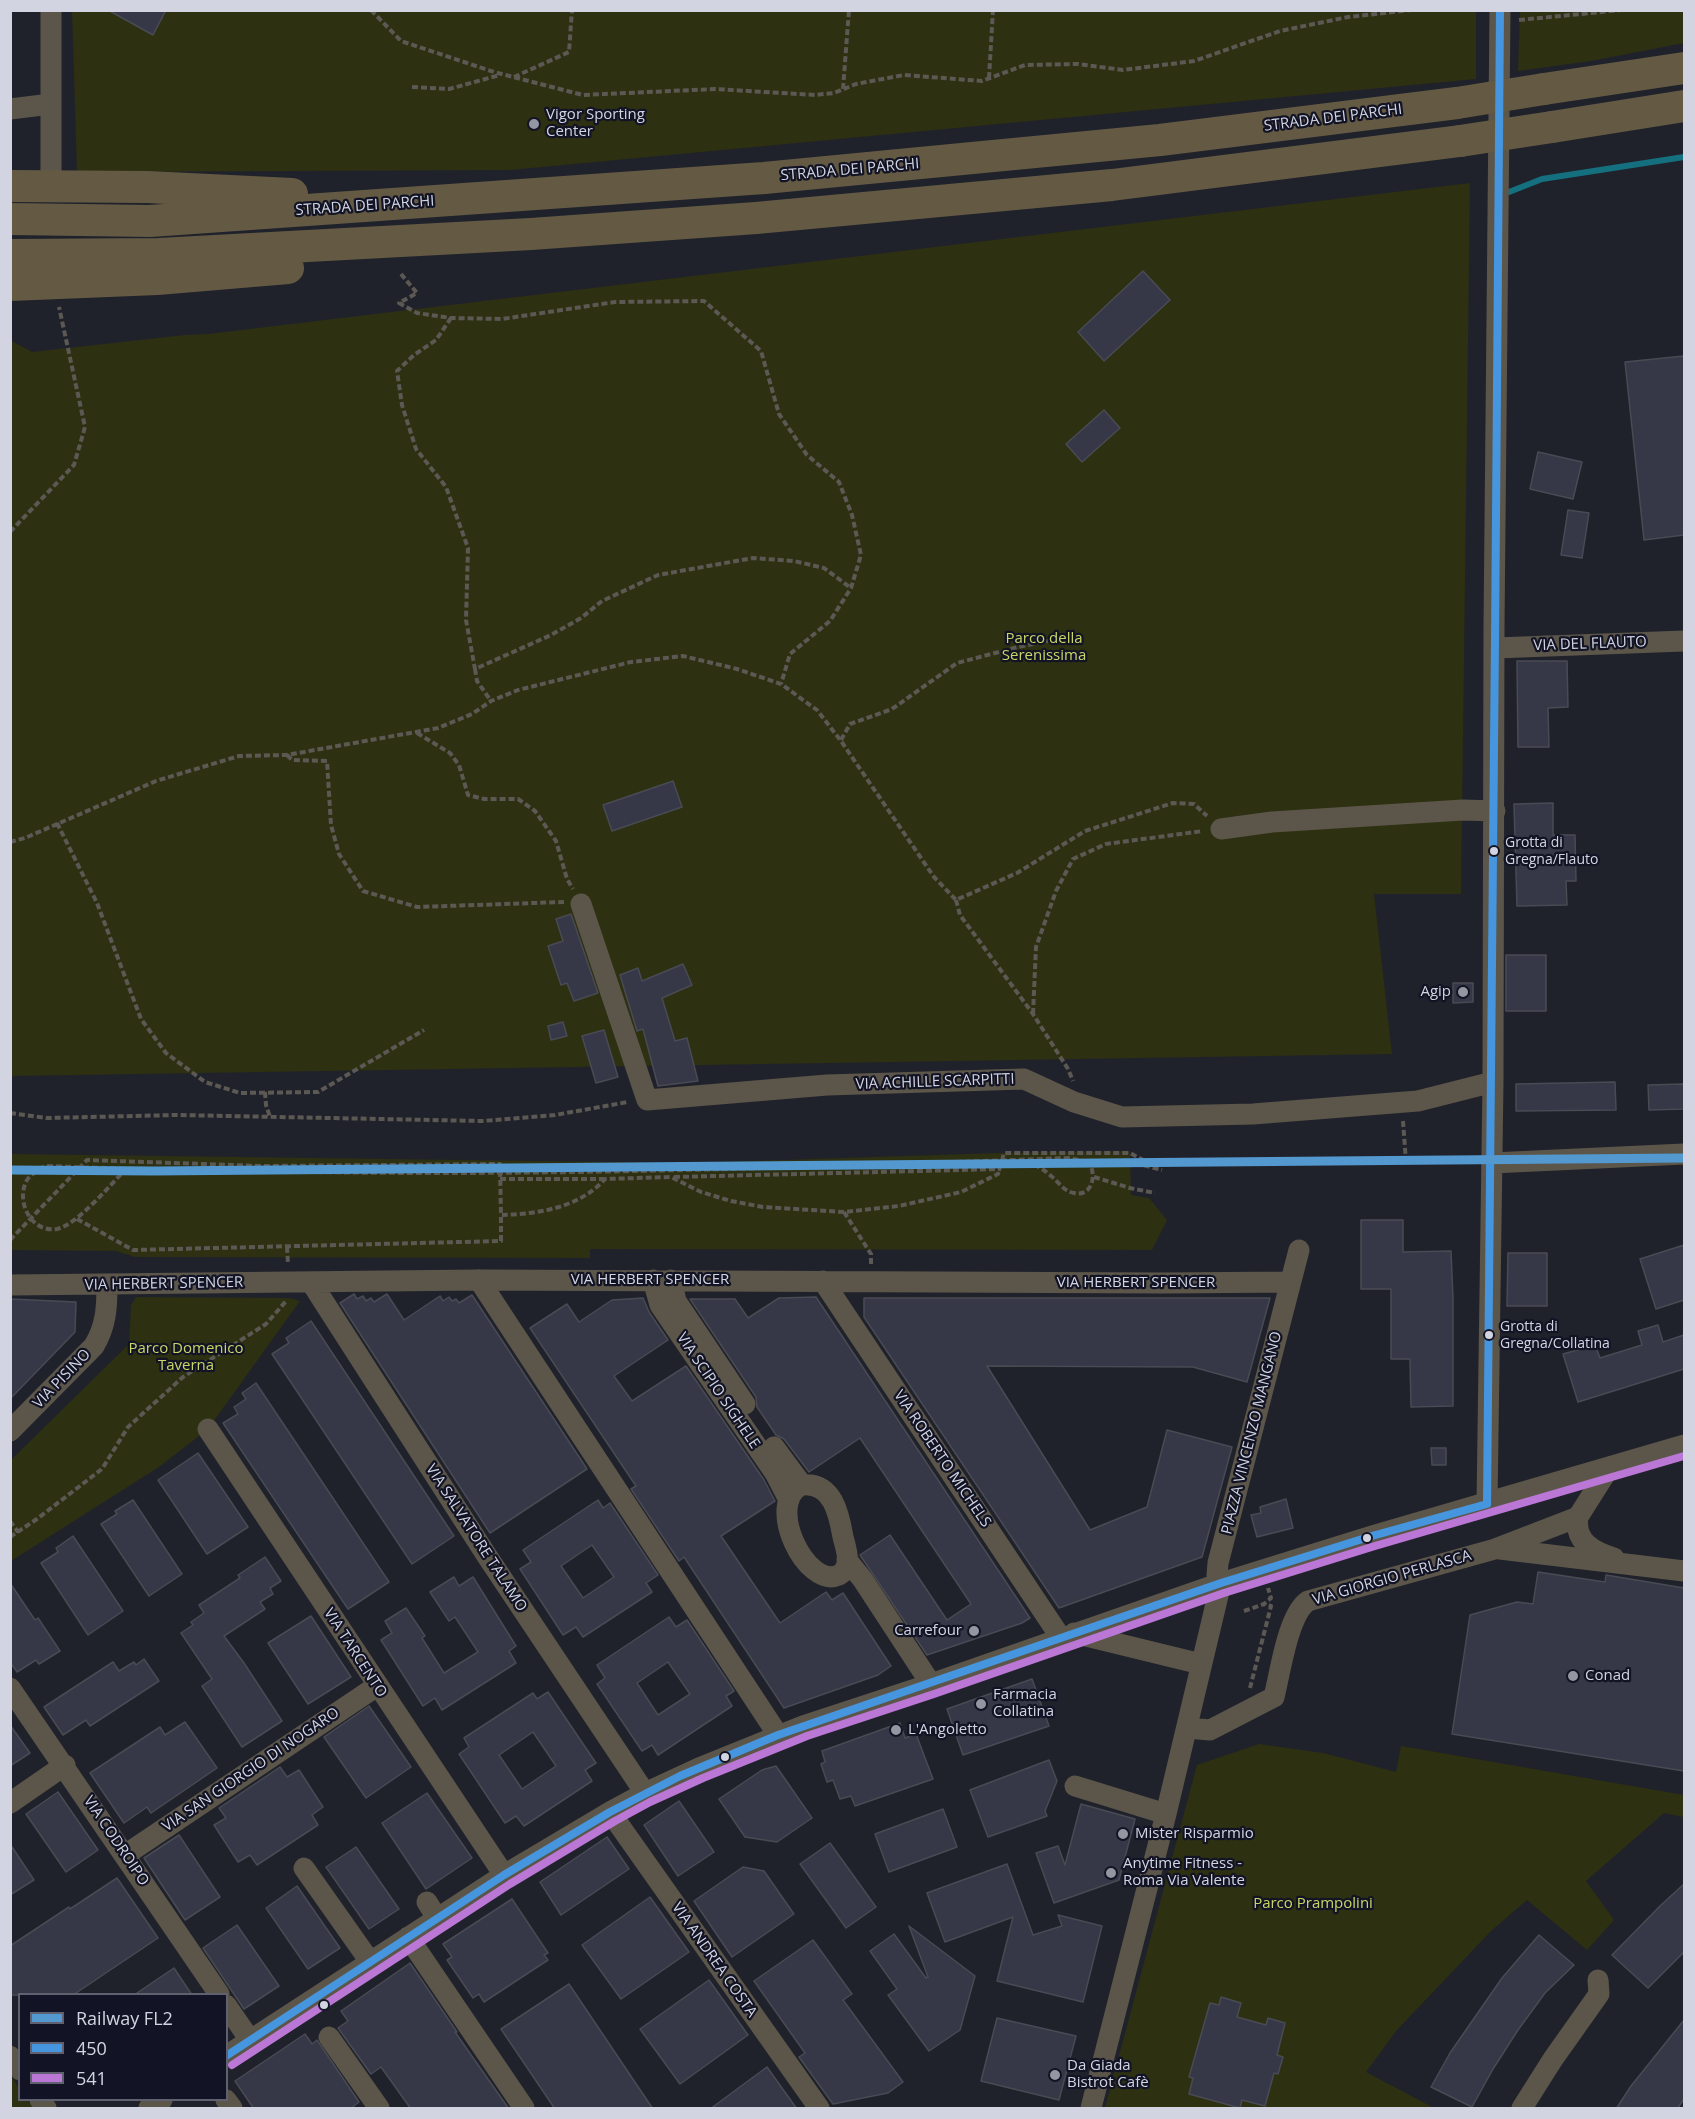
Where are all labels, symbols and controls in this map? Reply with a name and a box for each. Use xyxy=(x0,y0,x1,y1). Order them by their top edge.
street label: STRADA DEI PARCHI xyxy=(1263,101,1403,135)
place label: Vigor Sporting Center xyxy=(546,106,645,141)
marker: Vigor Sporting Center xyxy=(527,117,541,131)
street label: STRADA DEI PARCHI xyxy=(780,155,920,185)
street label: STRADA DEI PARCHI xyxy=(295,192,435,220)
park label: Parco della Serenissima xyxy=(1002,630,1086,665)
street label: VIA DEL FLAUTO xyxy=(1533,633,1647,655)
place label: Grotta di Gregna/Flauto xyxy=(1505,835,1598,868)
marker: Grotta di Gregna/Flauto xyxy=(1488,845,1500,857)
place label: Agip xyxy=(1420,983,1451,1001)
marker: Agip xyxy=(1456,985,1470,999)
street label: VIA ACHILLE SCARPITTI xyxy=(855,1070,1015,1094)
street label: VIA HERBERT SPENCER xyxy=(571,1271,729,1289)
street label: VIA HERBERT SPENCER xyxy=(85,1274,243,1294)
street label: VIA HERBERT SPENCER xyxy=(1057,1274,1215,1292)
place label: Grotta di Gregna/Collatina xyxy=(1500,1319,1610,1352)
marker: Grotta di Gregna/Collatina xyxy=(1483,1329,1495,1341)
street label: VIA SCIPIO SIGHELE xyxy=(673,1330,763,1452)
street label: PIAZZA VINCENZO MANGANO xyxy=(1218,1330,1286,1536)
park label: Parco Domenico Taverna xyxy=(128,1340,244,1375)
street label: VIA PISINO xyxy=(29,1346,95,1412)
street label: VIA ROBERTO MICHELS xyxy=(889,1387,995,1531)
street label: VIA SALVATORE TALAMO xyxy=(422,1461,530,1615)
unlabelled marker xyxy=(1361,1532,1373,1544)
street label: VIA GIORGIO PERLASCA xyxy=(1311,1547,1473,1609)
street label: VIA TARCENTO xyxy=(320,1605,390,1701)
place label: Carrefour xyxy=(894,1622,962,1640)
marker: Carrefour xyxy=(967,1624,981,1638)
place label: Conad xyxy=(1585,1667,1630,1685)
marker: Conad xyxy=(1566,1669,1580,1683)
place label: Farmacia Collatina xyxy=(993,1686,1057,1721)
marker: Farmacia Collatina xyxy=(974,1697,988,1711)
street label: VIA SAN GIORGIO DI NOGARO xyxy=(159,1704,343,1836)
place label: L'Angoletto xyxy=(908,1721,987,1739)
marker: L'Angoletto xyxy=(889,1723,903,1737)
unlabelled marker xyxy=(719,1751,731,1763)
street label: VIA CODROIPO xyxy=(79,1793,153,1889)
place label: Mister Risparmio xyxy=(1135,1825,1254,1843)
marker: Mister Risparmio xyxy=(1116,1827,1130,1841)
place label: Anytime Fitness - Roma Via Valente xyxy=(1123,1855,1245,1890)
marker: Anytime Fitness - Roma Via Valente xyxy=(1104,1866,1118,1880)
park label: Parco Prampolini xyxy=(1253,1895,1373,1913)
street label: VIA ANDREA COSTA xyxy=(668,1899,760,2021)
legend xyxy=(18,1993,228,2101)
unlabelled marker xyxy=(318,1999,330,2011)
text: Railway FL2 xyxy=(76,2006,173,2030)
text: 450 xyxy=(76,2036,107,2060)
place label: Da Giada Bistrot Cafè xyxy=(1067,2057,1149,2092)
text: 541 xyxy=(76,2066,107,2090)
marker: Da Giada Bistrot Cafè xyxy=(1048,2068,1062,2082)

